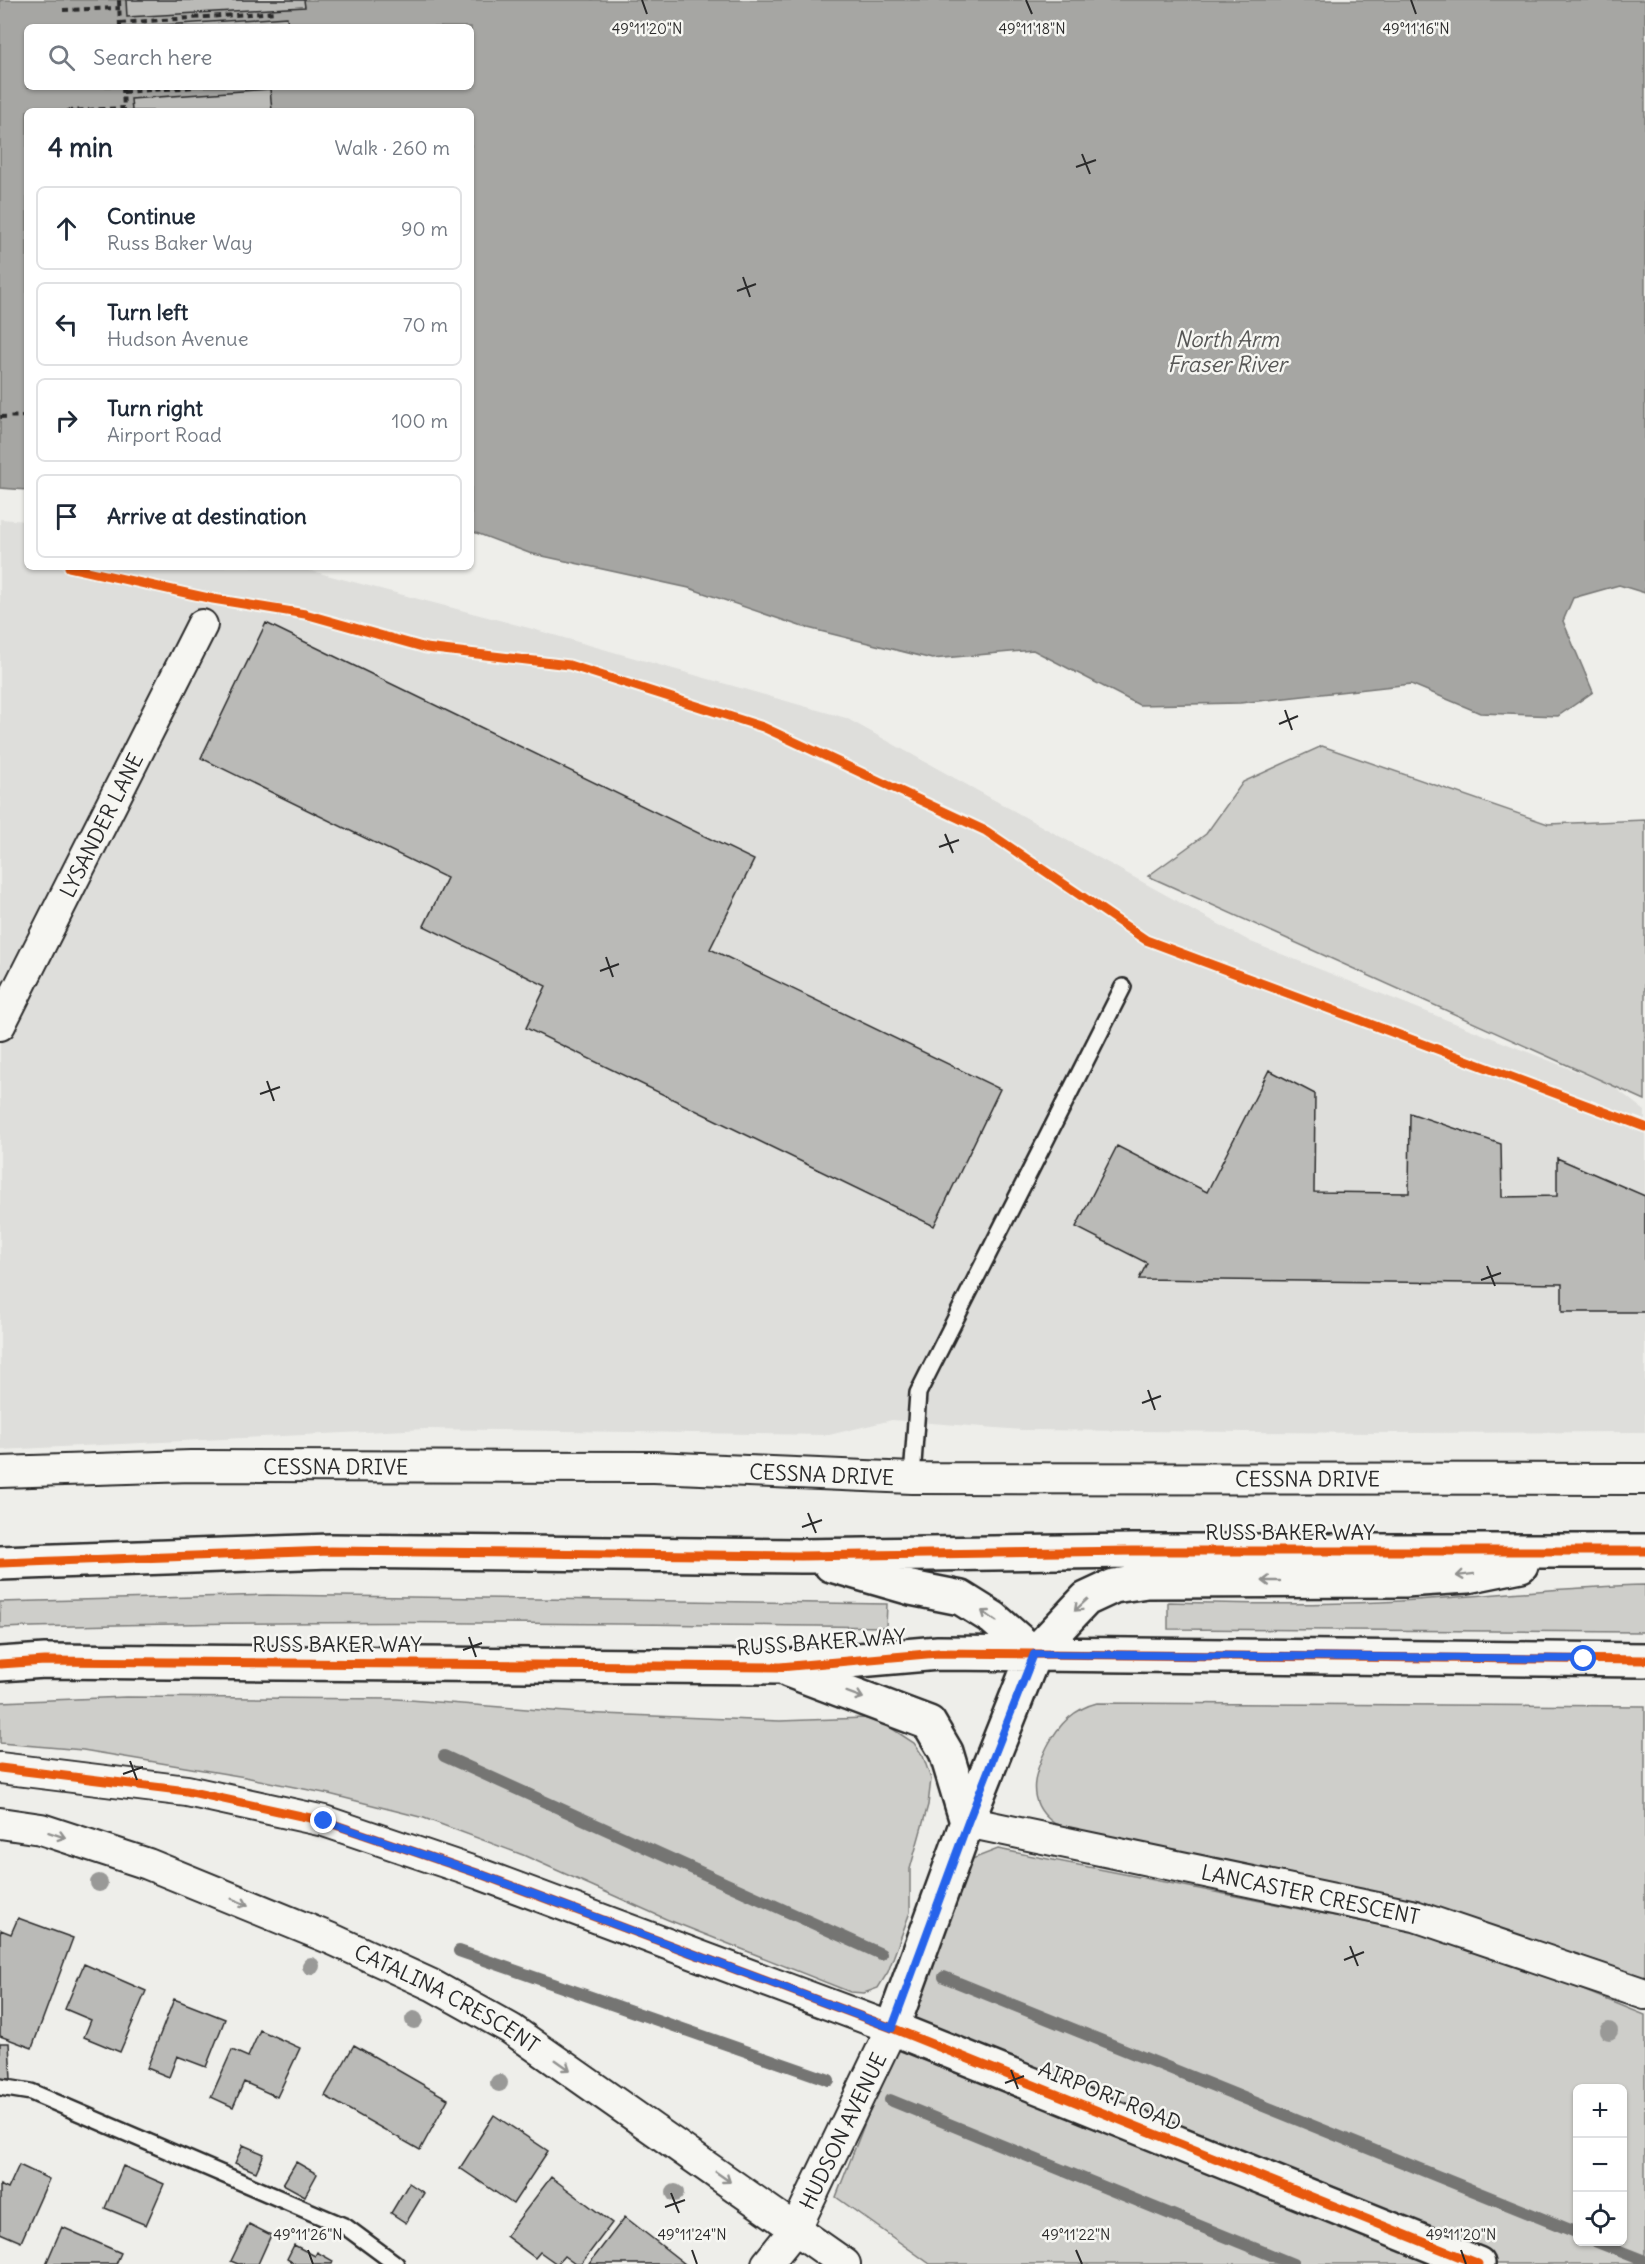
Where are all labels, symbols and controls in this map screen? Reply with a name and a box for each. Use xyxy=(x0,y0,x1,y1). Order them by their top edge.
text: 49°11'20"N xyxy=(612,19,682,38)
text: 49°11'18"N xyxy=(998,19,1066,38)
text: 49°11'16"N xyxy=(1382,19,1450,38)
search box xyxy=(24,24,474,90)
icon: search xyxy=(45,41,78,74)
text: Search here xyxy=(93,43,212,71)
text: 4 min xyxy=(48,131,113,164)
text: Walk · 260 m xyxy=(334,135,450,160)
text: Continue xyxy=(107,202,196,230)
icon: ahead xyxy=(50,212,83,245)
text: 90 m xyxy=(401,216,448,241)
text: Russ Baker Way xyxy=(107,230,253,255)
text: Turn left xyxy=(107,298,188,326)
icon: left xyxy=(50,308,83,341)
text: 70 m xyxy=(403,312,448,337)
water label: North Arm Fraser River xyxy=(1167,325,1290,378)
text: Hudson Avenue xyxy=(107,326,248,351)
text: Turn right xyxy=(107,394,203,422)
icon: right xyxy=(50,404,83,437)
text: 100 m xyxy=(391,408,448,433)
text: Airport Road xyxy=(107,422,222,447)
icon: arrive xyxy=(50,500,83,533)
text: Arrive at destination xyxy=(107,502,307,530)
street label: LYSANDER LANE xyxy=(53,748,149,902)
street label: CESSNA DRIVE xyxy=(263,1453,408,1480)
street label: CESSNA DRIVE xyxy=(749,1458,895,1491)
street label: CESSNA DRIVE xyxy=(1235,1465,1380,1492)
street label: RUSS BAKER WAY xyxy=(1205,1519,1375,1546)
one-way arrow xyxy=(1456,1570,1476,1581)
one-way arrow xyxy=(1261,1575,1281,1587)
one-way arrow xyxy=(1074,1598,1089,1612)
one-way arrow xyxy=(982,1610,998,1622)
street label: RUSS BAKER WAY xyxy=(735,1623,907,1661)
street label: RUSS BAKER WAY xyxy=(252,1631,422,1658)
route start xyxy=(1570,1645,1596,1671)
one-way arrow xyxy=(845,1690,864,1701)
route end xyxy=(310,1807,336,1833)
one-way arrow xyxy=(47,1830,66,1841)
street label: LANCASTER CRESCENT xyxy=(1199,1858,1422,1930)
one-way arrow xyxy=(230,1897,249,1908)
street label: CATALINA CRESCENT xyxy=(350,1938,545,2058)
street label: HUDSON AVENUE xyxy=(793,2048,893,2214)
street label: AIRPORT ROAD xyxy=(1035,2055,1185,2137)
one-way arrow xyxy=(555,2059,571,2071)
map controls xyxy=(1573,2084,1627,2246)
button: + xyxy=(1573,2084,1627,2138)
button: − xyxy=(1573,2138,1627,2192)
one-way arrow xyxy=(714,2171,731,2183)
button: locate xyxy=(1573,2192,1627,2246)
text: 49°11'26"N xyxy=(273,2225,343,2244)
text: 49°11'24"N xyxy=(657,2225,727,2244)
text: 49°11'22"N xyxy=(1041,2225,1111,2244)
text: 49°11'20"N xyxy=(1426,2225,1496,2244)

